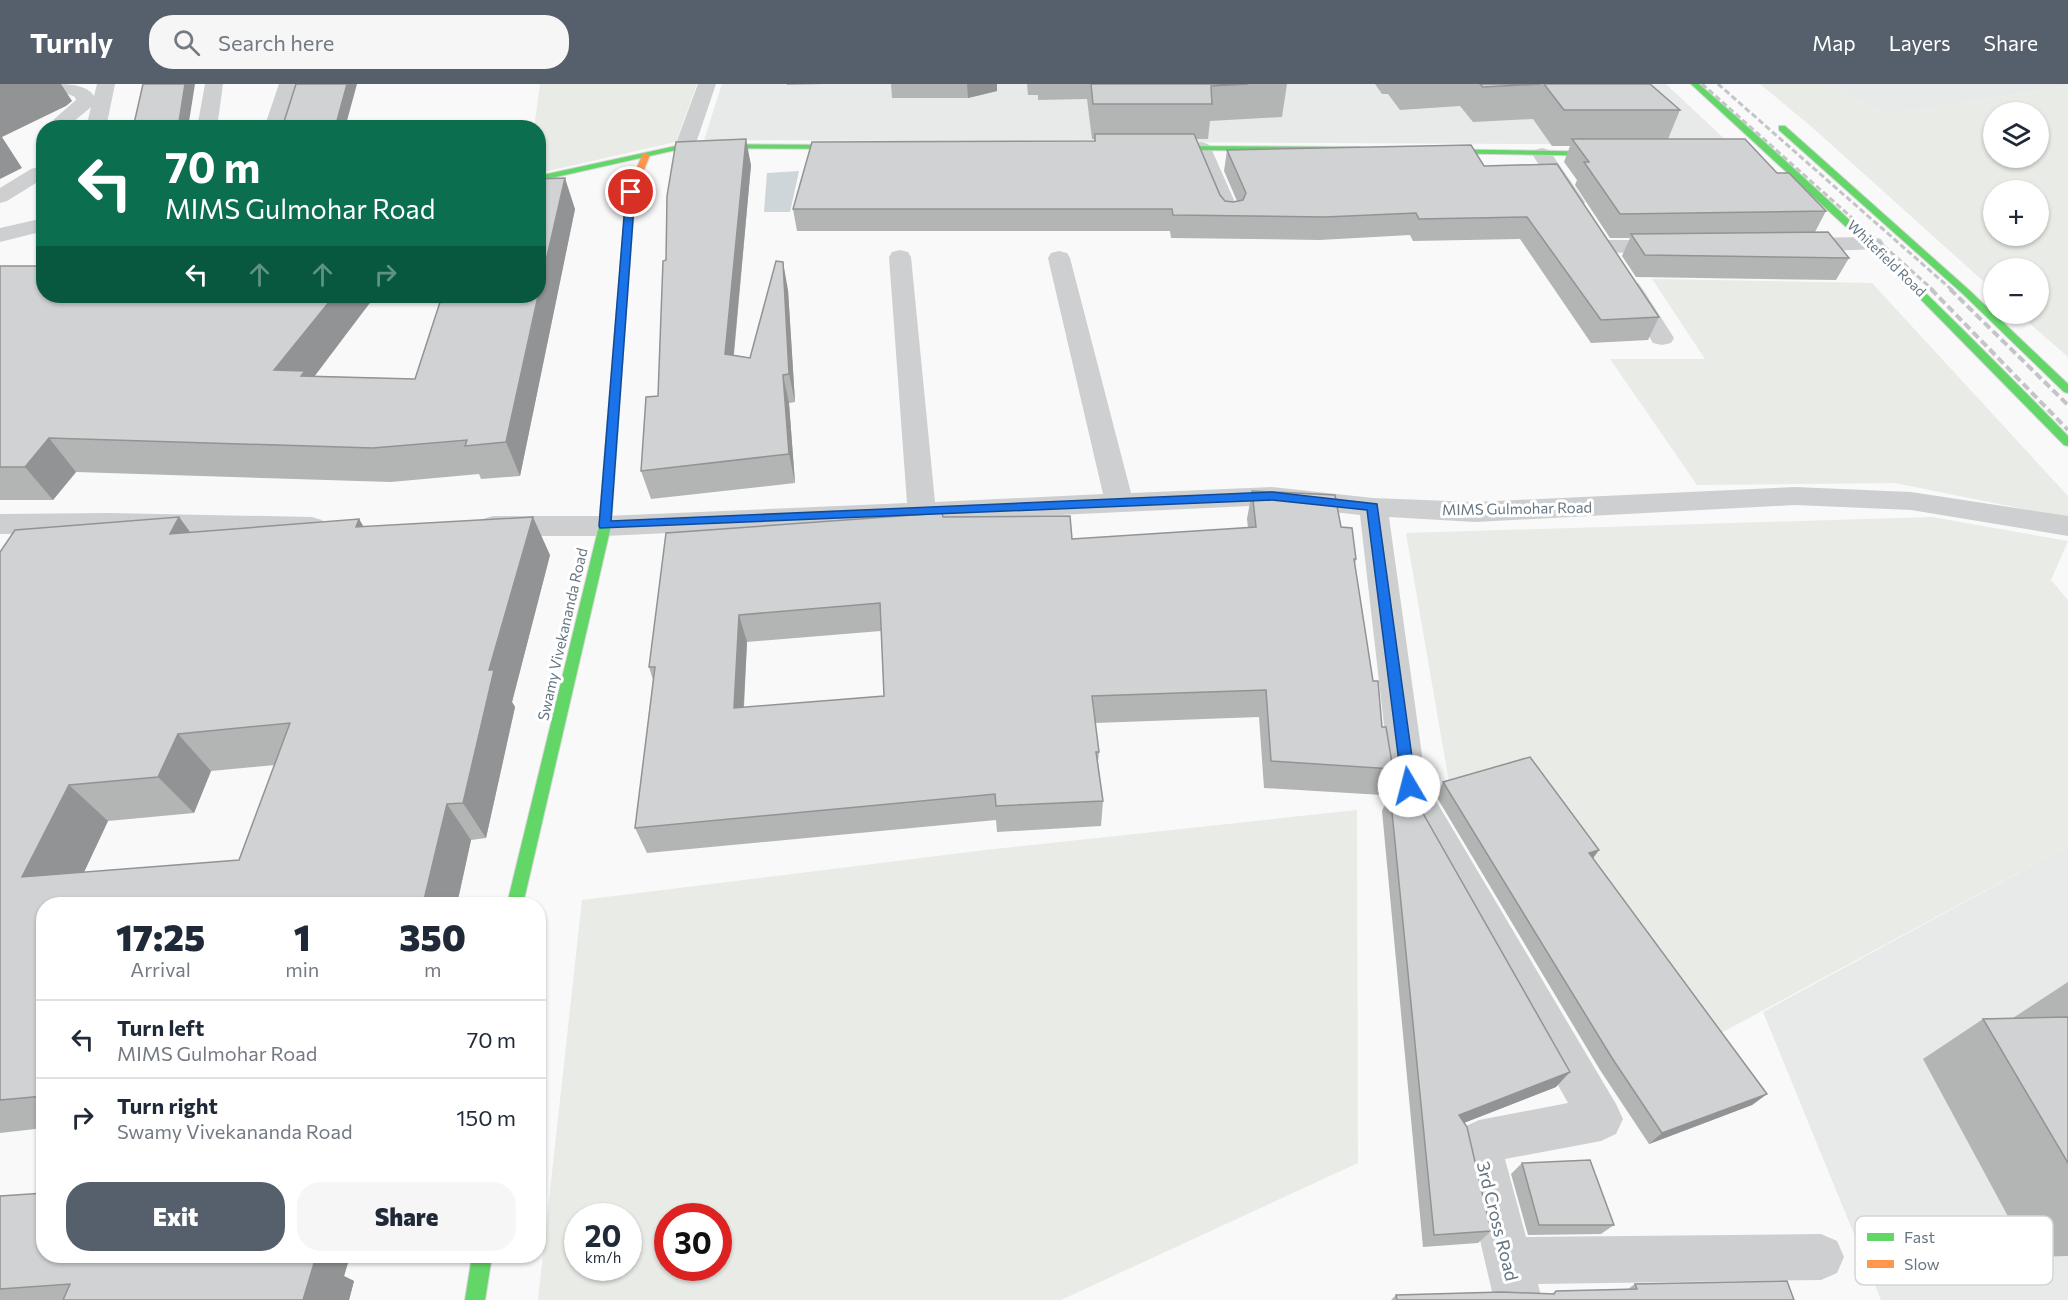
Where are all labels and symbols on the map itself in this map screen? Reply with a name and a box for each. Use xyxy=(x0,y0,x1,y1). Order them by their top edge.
pin xyxy=(605,166,656,217)
street label: Whitefield Road xyxy=(1844,216,1930,300)
street label: MIMS Gulmohar Road xyxy=(1442,498,1592,518)
street label: Swamy Vivekananda Road xyxy=(533,546,591,722)
position arrow xyxy=(1377,754,1441,818)
street label: 3rd Cross Road xyxy=(1472,1159,1524,1283)
speed limit sign: 30 xyxy=(654,1203,732,1281)
legend xyxy=(1855,1216,2053,1285)
text: Fast xyxy=(1904,1227,1935,1246)
text: Slow xyxy=(1904,1254,1940,1273)

